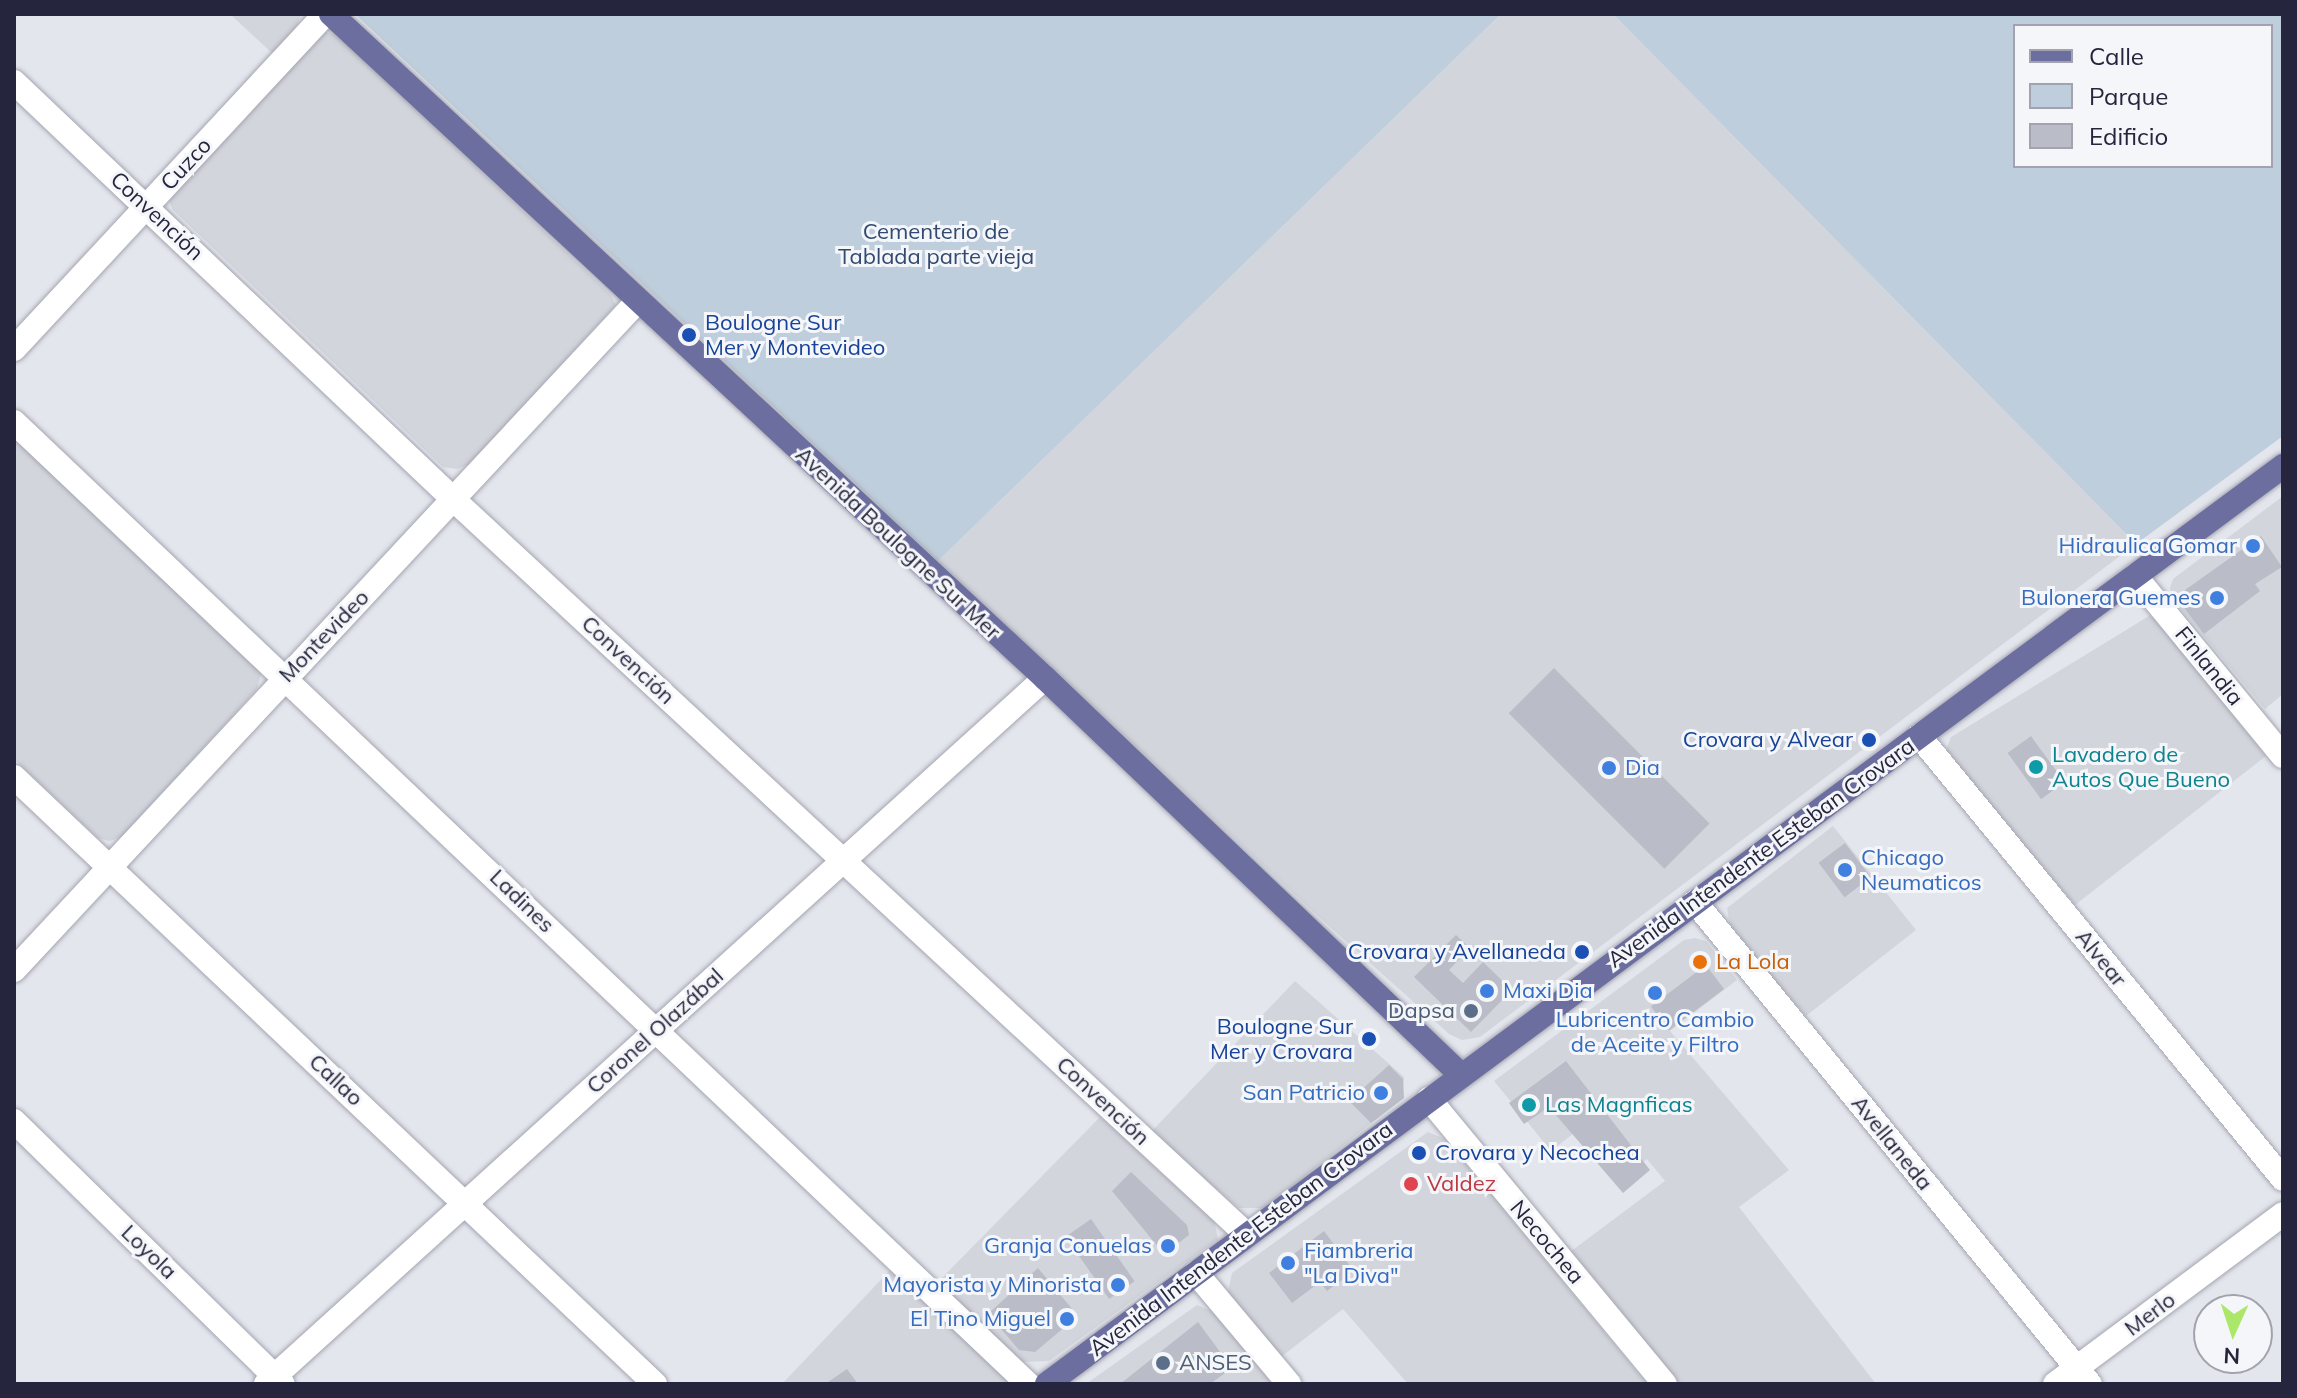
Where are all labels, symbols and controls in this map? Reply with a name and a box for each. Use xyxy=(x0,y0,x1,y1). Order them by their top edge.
legend xyxy=(2013,24,2273,168)
text: Calle xyxy=(2089,41,2144,71)
text: Parque xyxy=(2089,81,2168,111)
text: Edificio xyxy=(2089,121,2168,151)
street label: Cuzco xyxy=(155,132,217,196)
street label: Convención xyxy=(105,166,209,266)
park label: Cementerio de Tablada parte vieja xyxy=(838,218,1034,270)
place label: Boulogne Sur Mer y Montevideo xyxy=(705,309,885,360)
marker: Boulogne Sur Mer y Montevideo xyxy=(680,326,698,344)
street label: Avenida Boulogne Sur Mer xyxy=(790,441,1006,645)
place label: Hidraulica Gomar xyxy=(2059,533,2237,559)
marker: Hidraulica Gomar xyxy=(2244,537,2262,555)
street label: Montevideo xyxy=(273,584,375,688)
place label: Bulonera Guemes xyxy=(2021,585,2201,611)
marker: Bulonera Guemes xyxy=(2208,589,2226,607)
street label: Convención xyxy=(576,610,680,710)
street label: Finlandia xyxy=(2169,621,2249,711)
place label: Crovara y Alvear xyxy=(1683,727,1853,753)
marker: Crovara y Alvear xyxy=(1860,731,1878,749)
street label: Avenida Intendente Esteban Crovara xyxy=(1602,733,1920,973)
place label: Lavadero de Autos Que Bueno xyxy=(2052,741,2230,792)
place label: Dia xyxy=(1625,755,1660,781)
marker: Lavadero de Autos Que Bueno xyxy=(2027,758,2045,776)
marker: Dia xyxy=(1600,759,1618,777)
place label: Chicago Neumaticos xyxy=(1861,844,1982,896)
marker: Chicago Neumaticos xyxy=(1836,861,1854,879)
street label: Ladines xyxy=(484,864,560,938)
street label: Alvear xyxy=(2070,924,2132,992)
place label: Crovara y Avellaneda xyxy=(1348,939,1566,965)
marker: Crovara y Avellaneda xyxy=(1573,943,1591,961)
place label: La Lola xyxy=(1716,949,1790,975)
marker: La Lola xyxy=(1691,953,1709,971)
street label: Coronel Olazábal xyxy=(581,963,729,1099)
place label: Maxi Dia xyxy=(1503,978,1593,1004)
marker: Maxi Dia xyxy=(1478,982,1496,1000)
marker: Lubricentro Cambio de Aceite y Filtro xyxy=(1646,984,1664,1002)
place label: Dapsa xyxy=(1388,998,1455,1024)
marker: Dapsa xyxy=(1462,1002,1480,1020)
place label: Lubricentro Cambio de Aceite y Filtro xyxy=(1556,1006,1754,1058)
place label: Boulogne Sur Mer y Crovara xyxy=(1210,1013,1353,1064)
marker: Boulogne Sur Mer y Crovara xyxy=(1360,1030,1378,1048)
street label: Callao xyxy=(304,1048,368,1112)
street label: Convención xyxy=(1051,1051,1155,1151)
place label: San Patricio xyxy=(1243,1080,1365,1106)
marker: San Patricio xyxy=(1372,1084,1390,1102)
street label: Avellaneda xyxy=(1846,1090,1938,1196)
place label: Las Magnficas xyxy=(1545,1092,1693,1118)
marker: Las Magnficas xyxy=(1520,1096,1538,1114)
street label: Avenida Intendente Esteban Crovara xyxy=(1084,1116,1398,1362)
place label: Crovara y Necochea xyxy=(1435,1140,1640,1166)
marker: Crovara y Necochea xyxy=(1410,1144,1428,1162)
place label: Valdez xyxy=(1427,1171,1496,1197)
marker: Valdez xyxy=(1402,1175,1420,1193)
street label: Necochea xyxy=(1505,1195,1589,1289)
street label: Loyola xyxy=(116,1219,182,1285)
place label: Granja Conuelas xyxy=(984,1233,1152,1259)
marker: Granja Conuelas xyxy=(1159,1237,1177,1255)
place label: Fiambreria "La Diva" xyxy=(1304,1237,1414,1288)
marker: Fiambreria "La Diva" xyxy=(1279,1254,1297,1272)
place label: Mayorista y Minorista xyxy=(883,1272,1102,1298)
marker: Mayorista y Minorista xyxy=(1109,1276,1127,1294)
street label: Merlo xyxy=(2119,1286,2181,1342)
north arrow xyxy=(2193,1294,2273,1374)
place label: El Tino Miguel xyxy=(910,1306,1051,1332)
marker: El Tino Miguel xyxy=(1058,1310,1076,1328)
text: N xyxy=(2223,1342,2241,1370)
place label: ANSES xyxy=(1179,1350,1252,1376)
marker: ANSES xyxy=(1154,1354,1172,1372)

